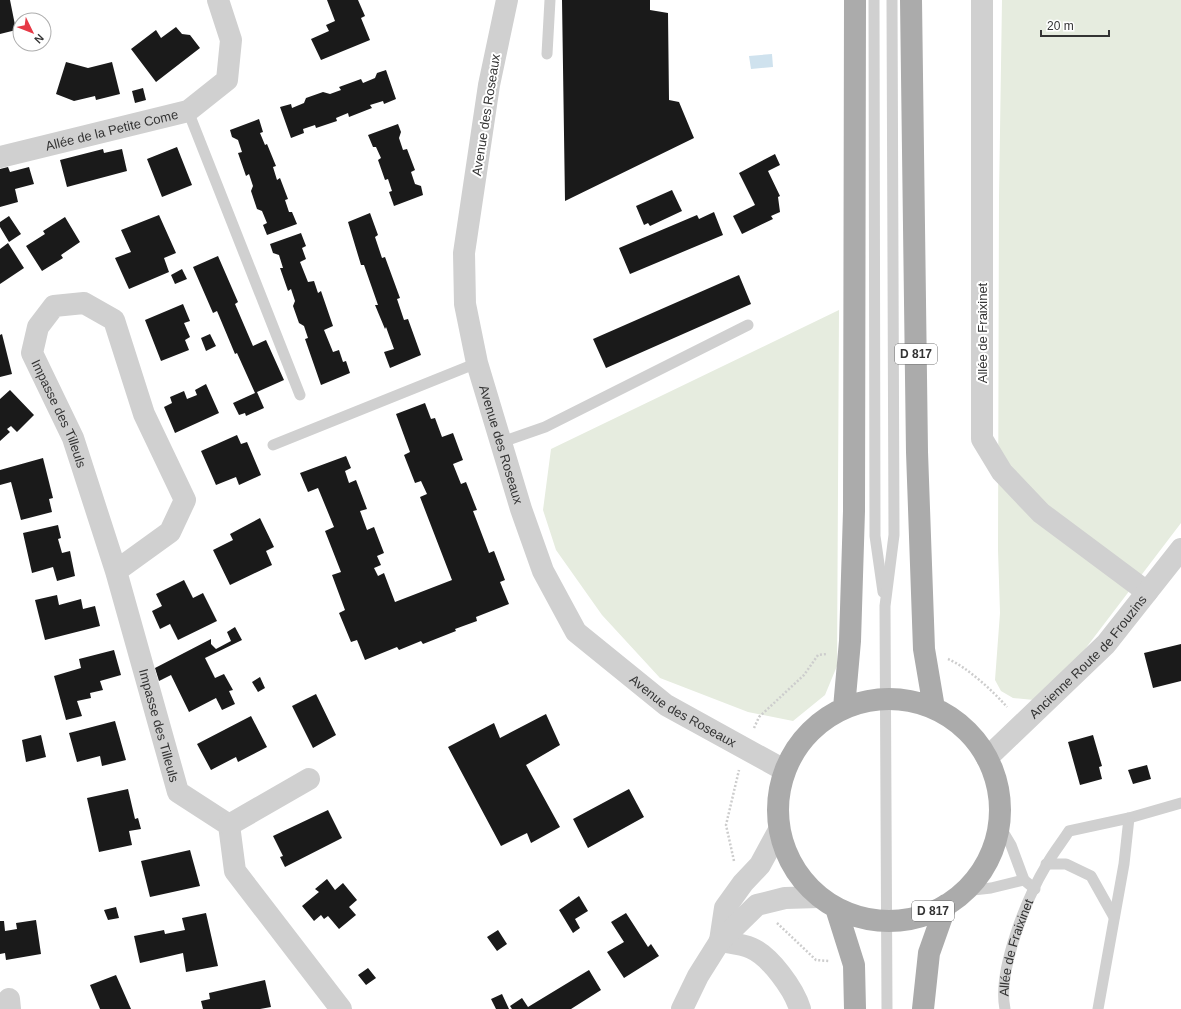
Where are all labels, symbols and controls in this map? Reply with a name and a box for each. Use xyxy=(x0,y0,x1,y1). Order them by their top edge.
north arrow xyxy=(12,12,52,52)
scale bar xyxy=(1041,12,1109,38)
text: 20 m xyxy=(1047,19,1074,33)
text: N xyxy=(32,32,46,46)
street label: Avenue des Roseaux xyxy=(469,52,503,177)
street label: Allée de la Petite Come xyxy=(44,106,180,153)
street label: Allée de Fraixinet xyxy=(975,282,990,383)
road number: D 817 xyxy=(895,344,937,364)
street label: Impasse des Tilleuls xyxy=(29,357,90,470)
street label: Avenue des Roseaux xyxy=(477,383,527,506)
street label: Ancienne Route de Frouzins xyxy=(1026,592,1150,721)
street label: Impasse des Tilleuls xyxy=(136,667,182,784)
street label: Avenue des Roseaux xyxy=(627,671,739,750)
street label: Allée de Fraixinet xyxy=(996,896,1036,997)
road number: D 817 xyxy=(912,901,954,921)

